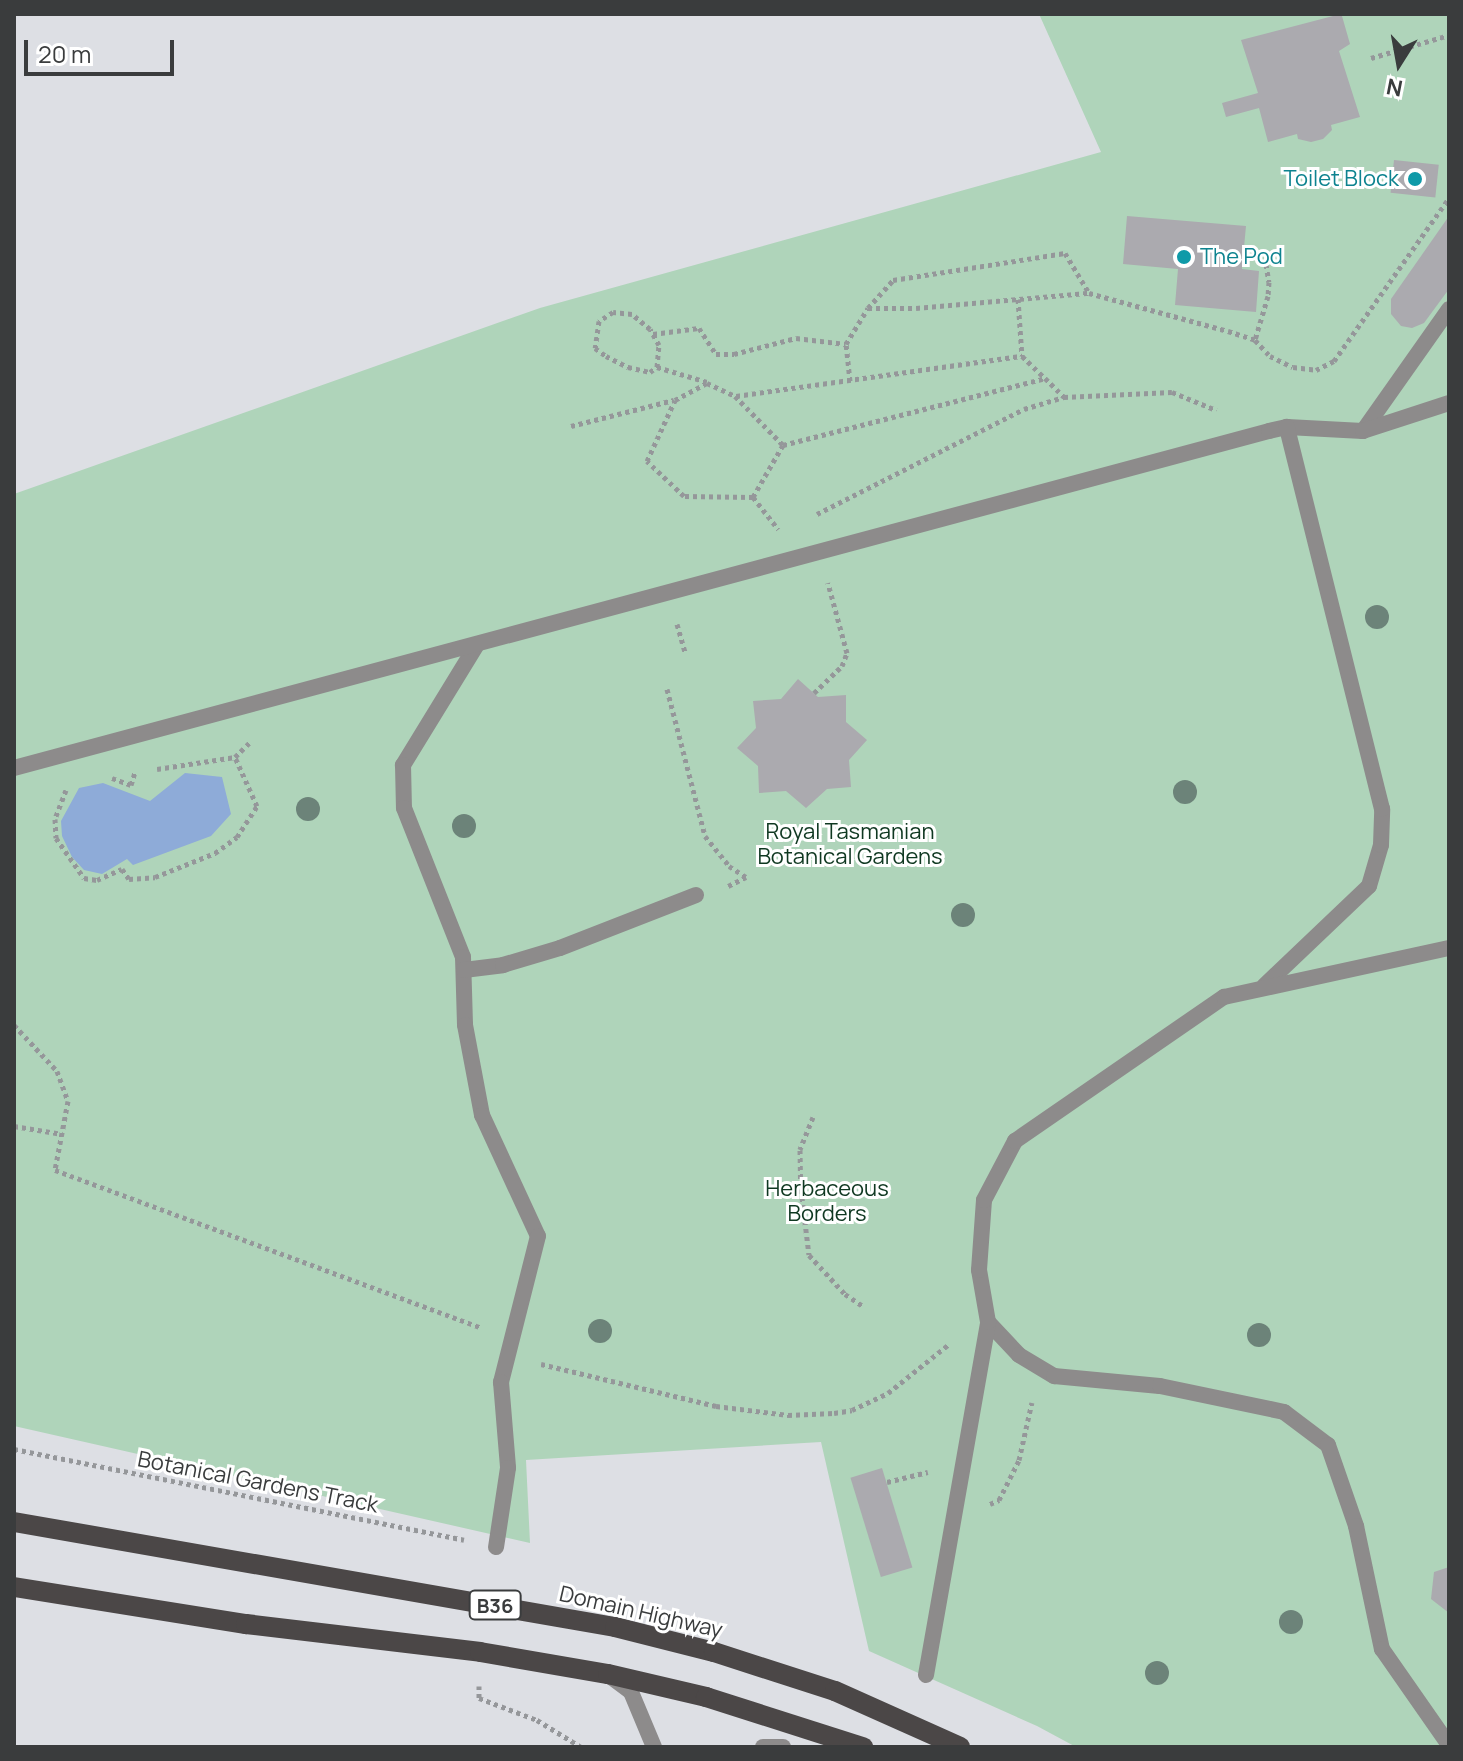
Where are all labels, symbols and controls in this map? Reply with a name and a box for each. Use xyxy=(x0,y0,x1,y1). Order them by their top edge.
scale bar xyxy=(28,24,178,74)
north arrow xyxy=(1359,24,1439,104)
text: 20 m xyxy=(38,37,91,70)
text: N xyxy=(1384,71,1405,104)
place label: Toilet Block xyxy=(1284,166,1399,192)
marker: Toilet Block xyxy=(1406,170,1424,188)
place label: The Pod xyxy=(1200,244,1283,270)
marker: The Pod xyxy=(1175,248,1193,266)
park label: Royal Tasmanian Botanical Gardens xyxy=(757,818,943,870)
park label: Herbaceous Borders xyxy=(765,1175,889,1226)
street label: Botanical Gardens Track xyxy=(136,1446,380,1518)
street label: Domain Highway xyxy=(557,1580,725,1644)
road number: B36 xyxy=(467,1589,523,1621)

